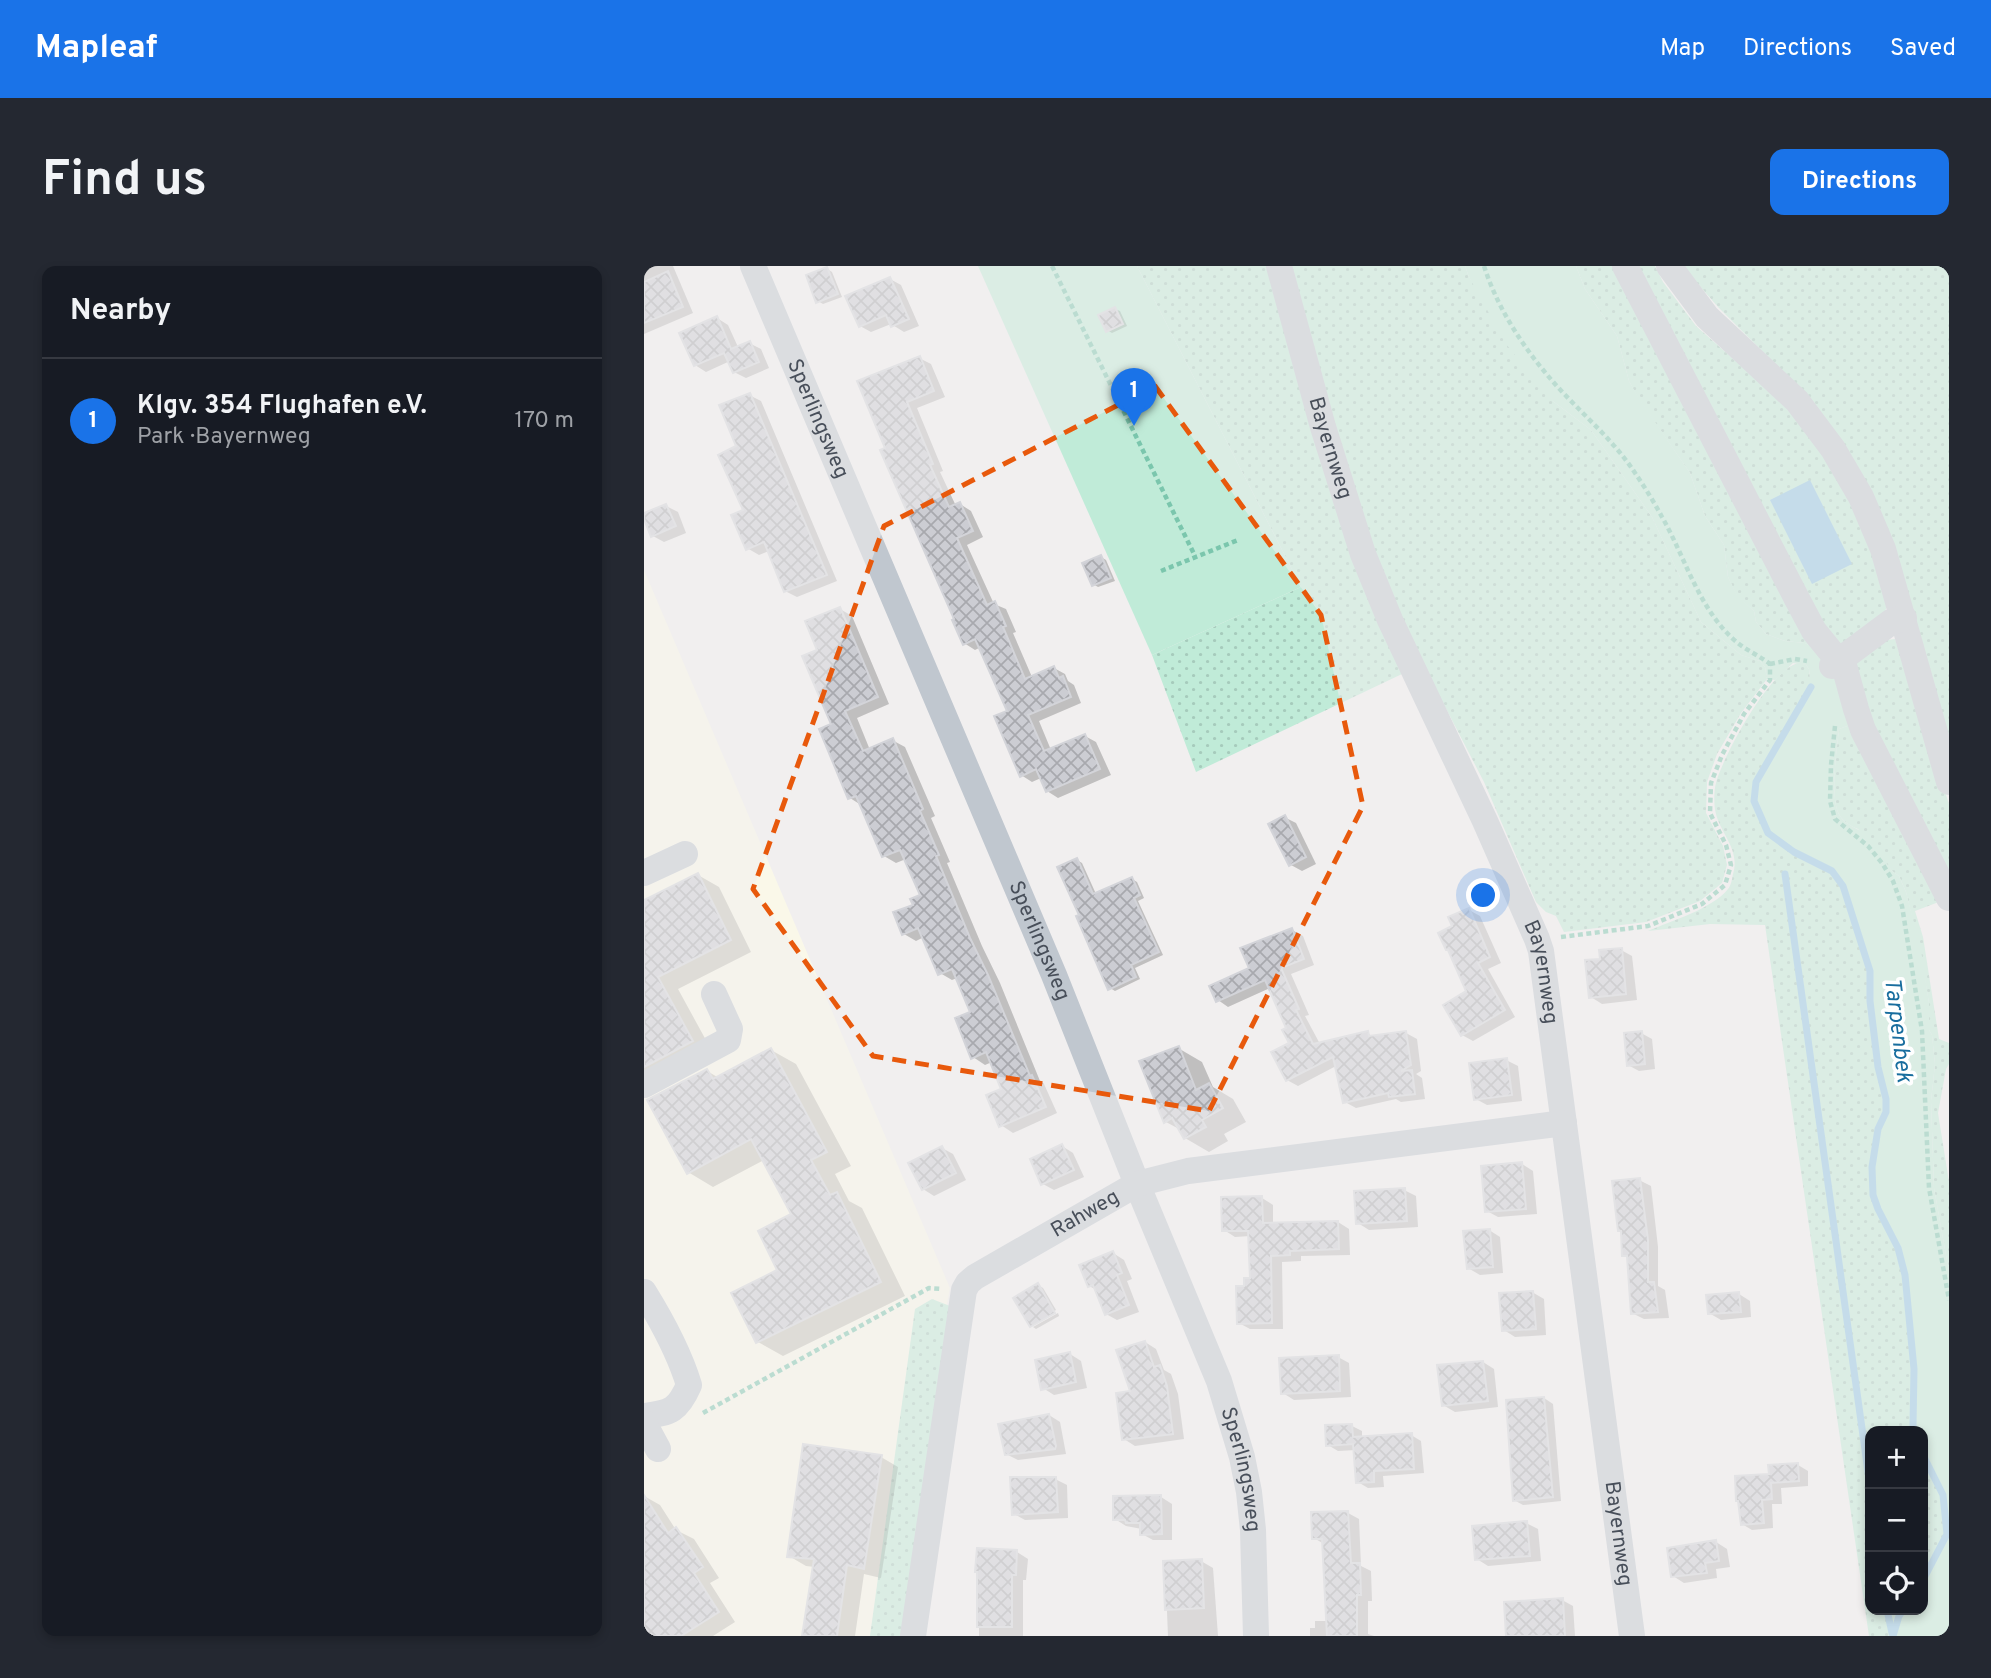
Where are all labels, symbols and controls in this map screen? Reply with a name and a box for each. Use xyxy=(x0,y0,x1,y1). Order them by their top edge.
text: Mapleaf xyxy=(35,28,158,70)
text: Map xyxy=(1660,34,1705,64)
text: Directions xyxy=(1743,34,1852,64)
text: Saved xyxy=(1890,34,1956,64)
button: Directions xyxy=(1770,149,1949,215)
text: Find us xyxy=(42,151,207,213)
text: Nearby xyxy=(70,293,171,330)
street label: Sperlingsweg xyxy=(781,355,855,483)
pin: 1 xyxy=(1111,368,1157,426)
text: Klgv. 354 Flughafen e.V. xyxy=(137,390,427,423)
street label: Bayernweg xyxy=(1302,394,1358,502)
text: 1 xyxy=(88,407,98,436)
text: 170 m xyxy=(515,407,574,436)
text: Park · Bayernweg xyxy=(137,423,311,452)
street label: Sperlingsweg xyxy=(1002,877,1076,1004)
your location xyxy=(1466,878,1500,912)
street label: Bayernweg xyxy=(1517,916,1564,1026)
water label: Tarpenbek xyxy=(1876,976,1918,1084)
street label: Rahweg xyxy=(1046,1183,1124,1244)
street label: Sperlingsweg xyxy=(1214,1404,1267,1533)
map controls xyxy=(1865,1426,1928,1615)
button: + xyxy=(1865,1426,1928,1489)
street label: Bayernweg xyxy=(1598,1480,1639,1588)
button: − xyxy=(1865,1489,1928,1552)
button: locate xyxy=(1865,1552,1928,1615)

